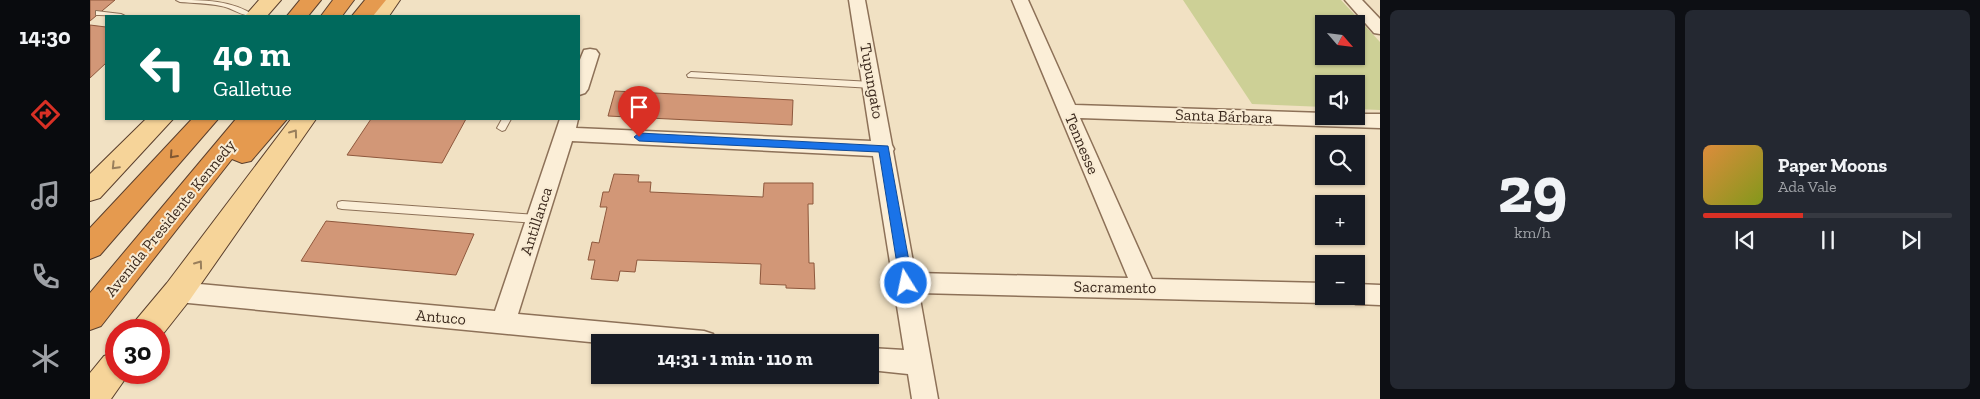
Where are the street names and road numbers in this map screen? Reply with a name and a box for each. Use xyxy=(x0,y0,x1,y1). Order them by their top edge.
street label: Tupungato xyxy=(856,42,888,120)
street label: Santa Bárbara xyxy=(1175,105,1273,127)
street label: Tennesse xyxy=(1061,111,1103,177)
street label: Avenida Presidente Kennedy xyxy=(101,135,240,300)
street label: Antillanca xyxy=(516,184,556,257)
street label: Sacramento xyxy=(1073,277,1157,297)
street label: Antuco xyxy=(415,305,467,329)

